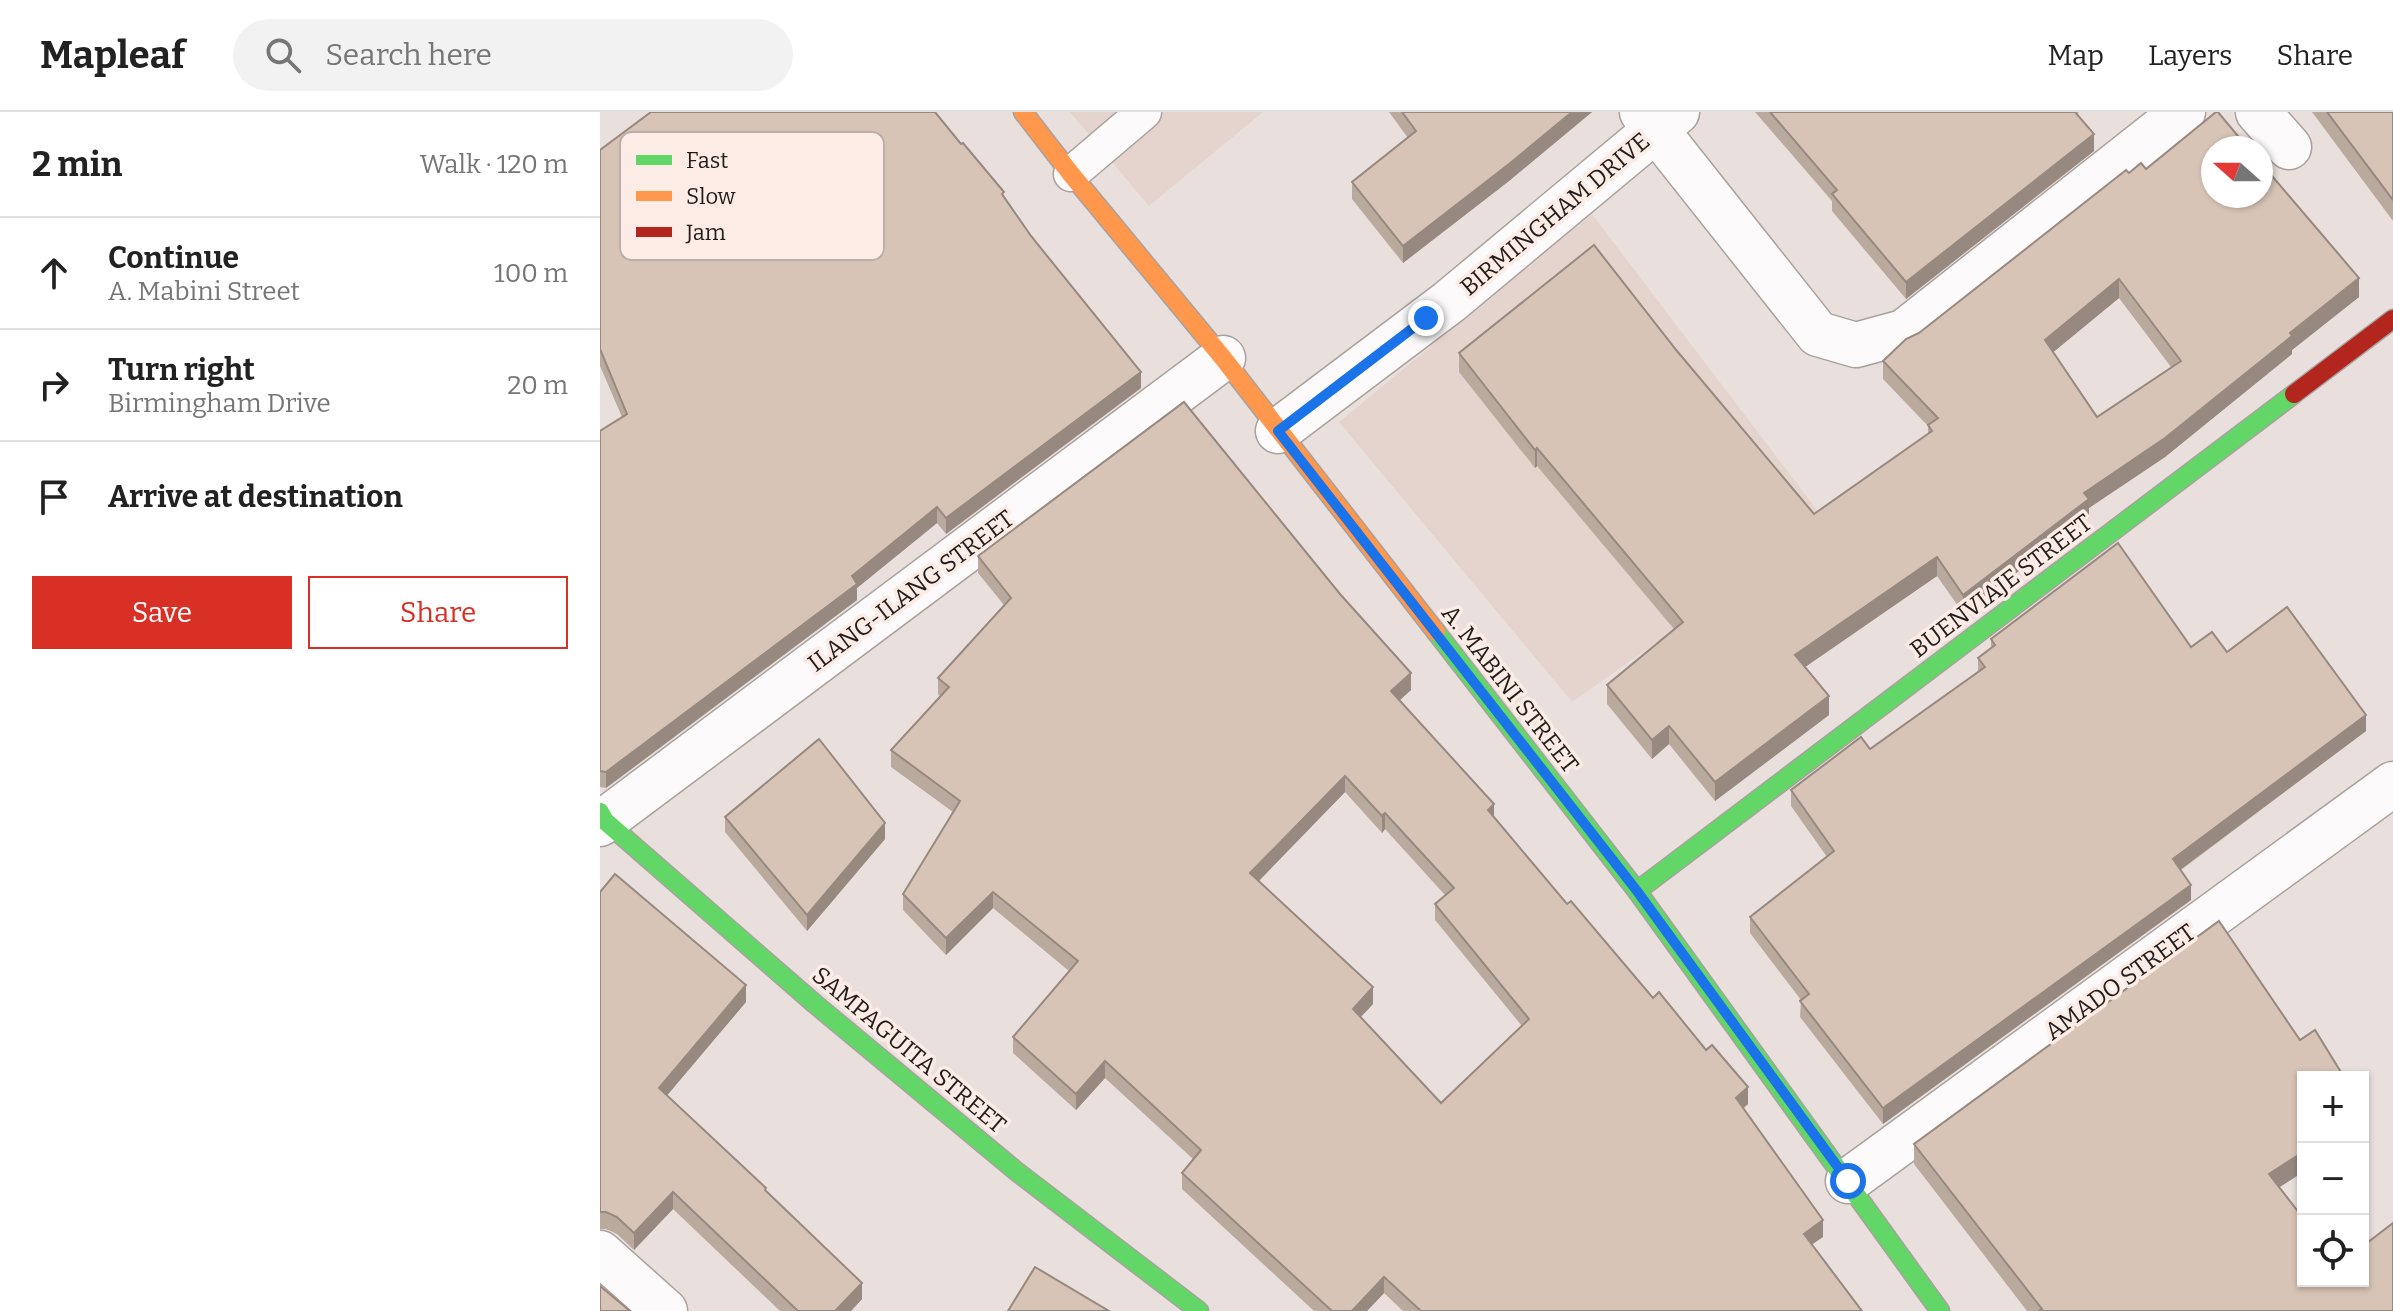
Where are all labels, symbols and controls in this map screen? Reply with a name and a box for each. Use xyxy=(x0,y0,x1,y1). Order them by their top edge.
search box xyxy=(233,19,793,91)
text: Mapleaf xyxy=(40,32,185,78)
icon: search xyxy=(261,33,305,77)
text: Search here xyxy=(325,37,492,73)
text: Map xyxy=(2047,39,2104,72)
text: Layers xyxy=(2148,39,2232,72)
text: Share xyxy=(2276,39,2353,72)
street label: BIRMINGHAM DRIVE xyxy=(1455,127,1655,301)
legend xyxy=(620,132,884,260)
north arrow xyxy=(2201,136,2273,208)
text: 2 min xyxy=(32,144,122,185)
text: Fast xyxy=(686,147,728,174)
text: Walk · 120 m xyxy=(420,149,568,180)
text: Slow xyxy=(686,183,736,210)
text: Jam xyxy=(685,219,726,246)
text: Continue xyxy=(108,240,239,276)
icon: ahead xyxy=(32,251,76,295)
text: 100 m xyxy=(494,258,568,289)
text: A. Mabini Street xyxy=(108,276,300,307)
route end xyxy=(1408,300,1444,336)
text: Turn right xyxy=(108,352,255,388)
icon: right xyxy=(32,363,76,407)
text: 20 m xyxy=(507,370,568,401)
text: Birmingham Drive xyxy=(108,388,331,419)
icon: arrive xyxy=(32,475,76,519)
text: Arrive at destination xyxy=(108,479,403,515)
street label: ILANG-ILANG STREET xyxy=(803,504,1019,678)
street label: BUENVIAJE STREET xyxy=(1905,509,2097,663)
button: Save xyxy=(32,576,292,649)
button: Share xyxy=(308,576,568,649)
street label: A. MABINI STREET xyxy=(1436,599,1584,779)
street label: AMADO STREET xyxy=(2039,918,2201,1046)
street label: SAMPAGUITA STREET xyxy=(807,961,1011,1139)
map controls xyxy=(2297,1071,2369,1287)
button: + xyxy=(2297,1071,2369,1143)
button: − xyxy=(2297,1143,2369,1215)
route start xyxy=(1830,1163,1866,1199)
button: locate xyxy=(2297,1215,2369,1287)

